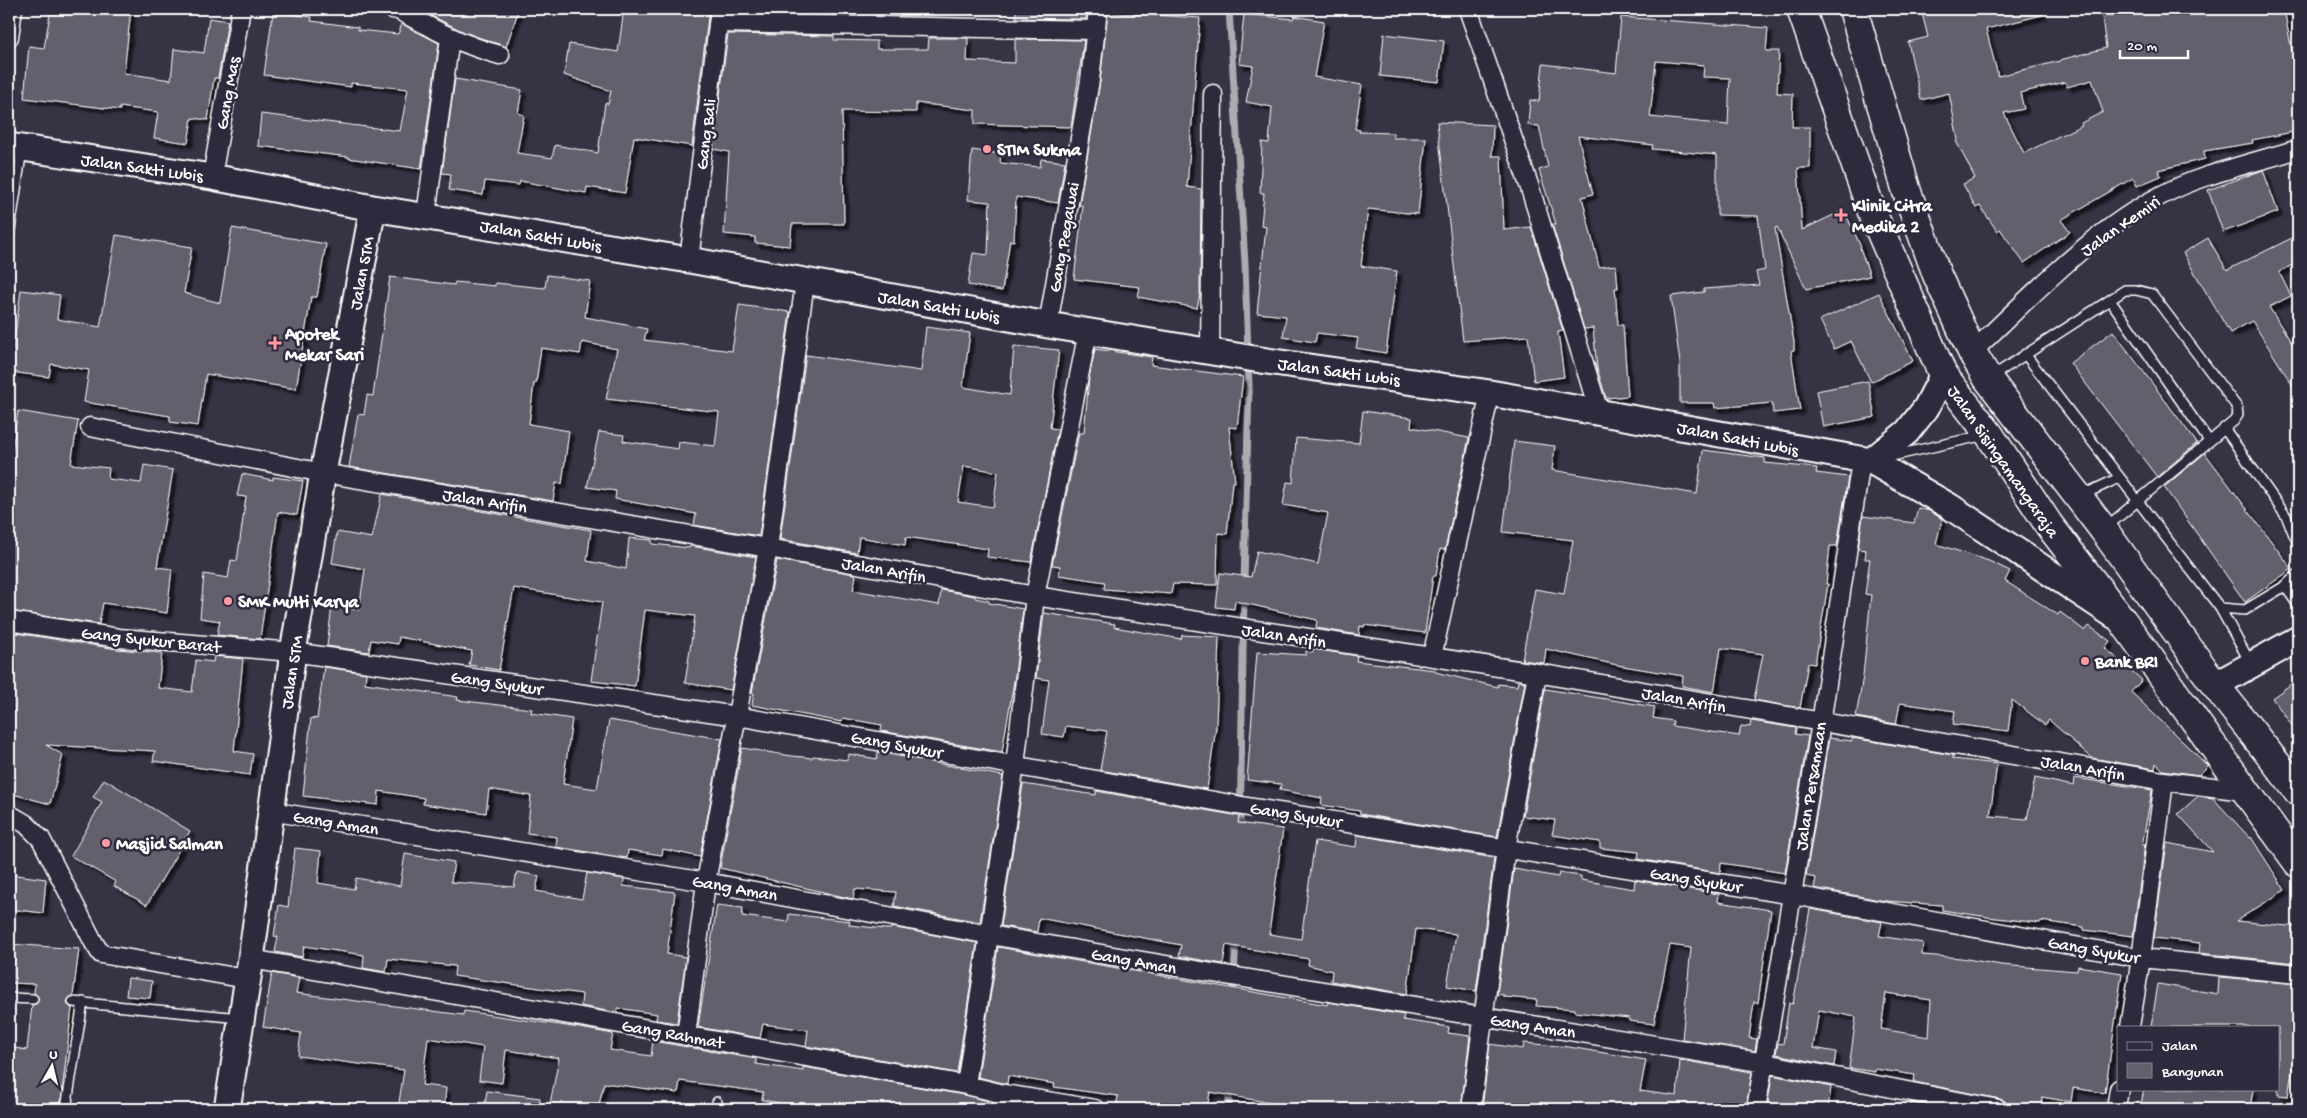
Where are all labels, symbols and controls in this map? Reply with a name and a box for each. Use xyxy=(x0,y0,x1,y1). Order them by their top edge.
scale bar xyxy=(2120,28,2187,60)
text: 20 m xyxy=(2127,38,2157,56)
street label: Gang Mas xyxy=(213,54,246,131)
street label: Gang Bali xyxy=(693,97,722,171)
place label: STIM Sukma xyxy=(997,141,1082,162)
marker: STIM Sukma xyxy=(981,143,993,155)
street label: Jalan Sakti Lubis xyxy=(79,151,205,189)
street label: Gang Pegawai xyxy=(1045,181,1086,294)
street label: Jalan Kemiri xyxy=(2078,192,2165,262)
place label: Klinik Citra Medika 2 xyxy=(1851,197,1933,239)
marker: Klinik Citra Medika 2 xyxy=(1834,208,1848,222)
street label: Jalan Sakti Lubis xyxy=(478,216,604,259)
street label: Jalan STM xyxy=(346,235,381,312)
street label: Jalan Sakti Lubis xyxy=(876,287,1002,330)
place label: Apotek Mekar Sari xyxy=(284,325,364,367)
marker: Apotek Mekar Sari xyxy=(269,337,281,349)
street label: Jalan Sakti Lubis xyxy=(1276,355,1402,393)
street label: Jalan Sisingamangaraja xyxy=(1941,382,2063,543)
street label: Jalan Sakti Lubis xyxy=(1675,418,1801,463)
street label: Jalan Arifin xyxy=(441,485,529,520)
street label: Jalan Arifin xyxy=(840,554,928,589)
place label: SMK Multi Karya xyxy=(238,593,360,614)
marker: SMK Multi Karya xyxy=(222,595,234,607)
street label: Jalan Arifin xyxy=(1240,620,1328,655)
street label: Gang Syukur Barat xyxy=(80,624,223,659)
street label: Jalan STM xyxy=(277,634,310,711)
place label: Bank BRI xyxy=(2094,653,2158,674)
marker: Bank BRI xyxy=(2079,655,2091,667)
street label: Gang Syukur xyxy=(449,668,546,702)
street label: Jalan Arifin xyxy=(1640,684,1728,719)
street label: Jalan Persamaan xyxy=(1792,720,1833,852)
street label: Gang Syukur xyxy=(849,728,946,765)
street label: Jalan Arifin xyxy=(2039,752,2127,787)
street label: Gang Syukur xyxy=(1248,799,1345,834)
street label: Gang Aman xyxy=(291,807,380,842)
place label: Masjid Salman xyxy=(116,835,223,856)
marker: Masjid Salman xyxy=(100,837,112,849)
street label: Gang Syukur xyxy=(1648,864,1745,899)
street label: Gang Aman xyxy=(690,872,779,907)
street label: Gang Syukur xyxy=(2046,933,2143,970)
street label: Gang Aman xyxy=(1089,945,1178,980)
street label: Gang Aman xyxy=(1488,1010,1577,1045)
street label: Gang Rahmat xyxy=(620,1016,727,1055)
legend xyxy=(2117,1026,2280,1090)
text: Jalan xyxy=(2162,1038,2197,1056)
north arrow xyxy=(28,1040,78,1090)
text: U xyxy=(48,1047,59,1065)
text: Bangunan xyxy=(2161,1064,2223,1082)

